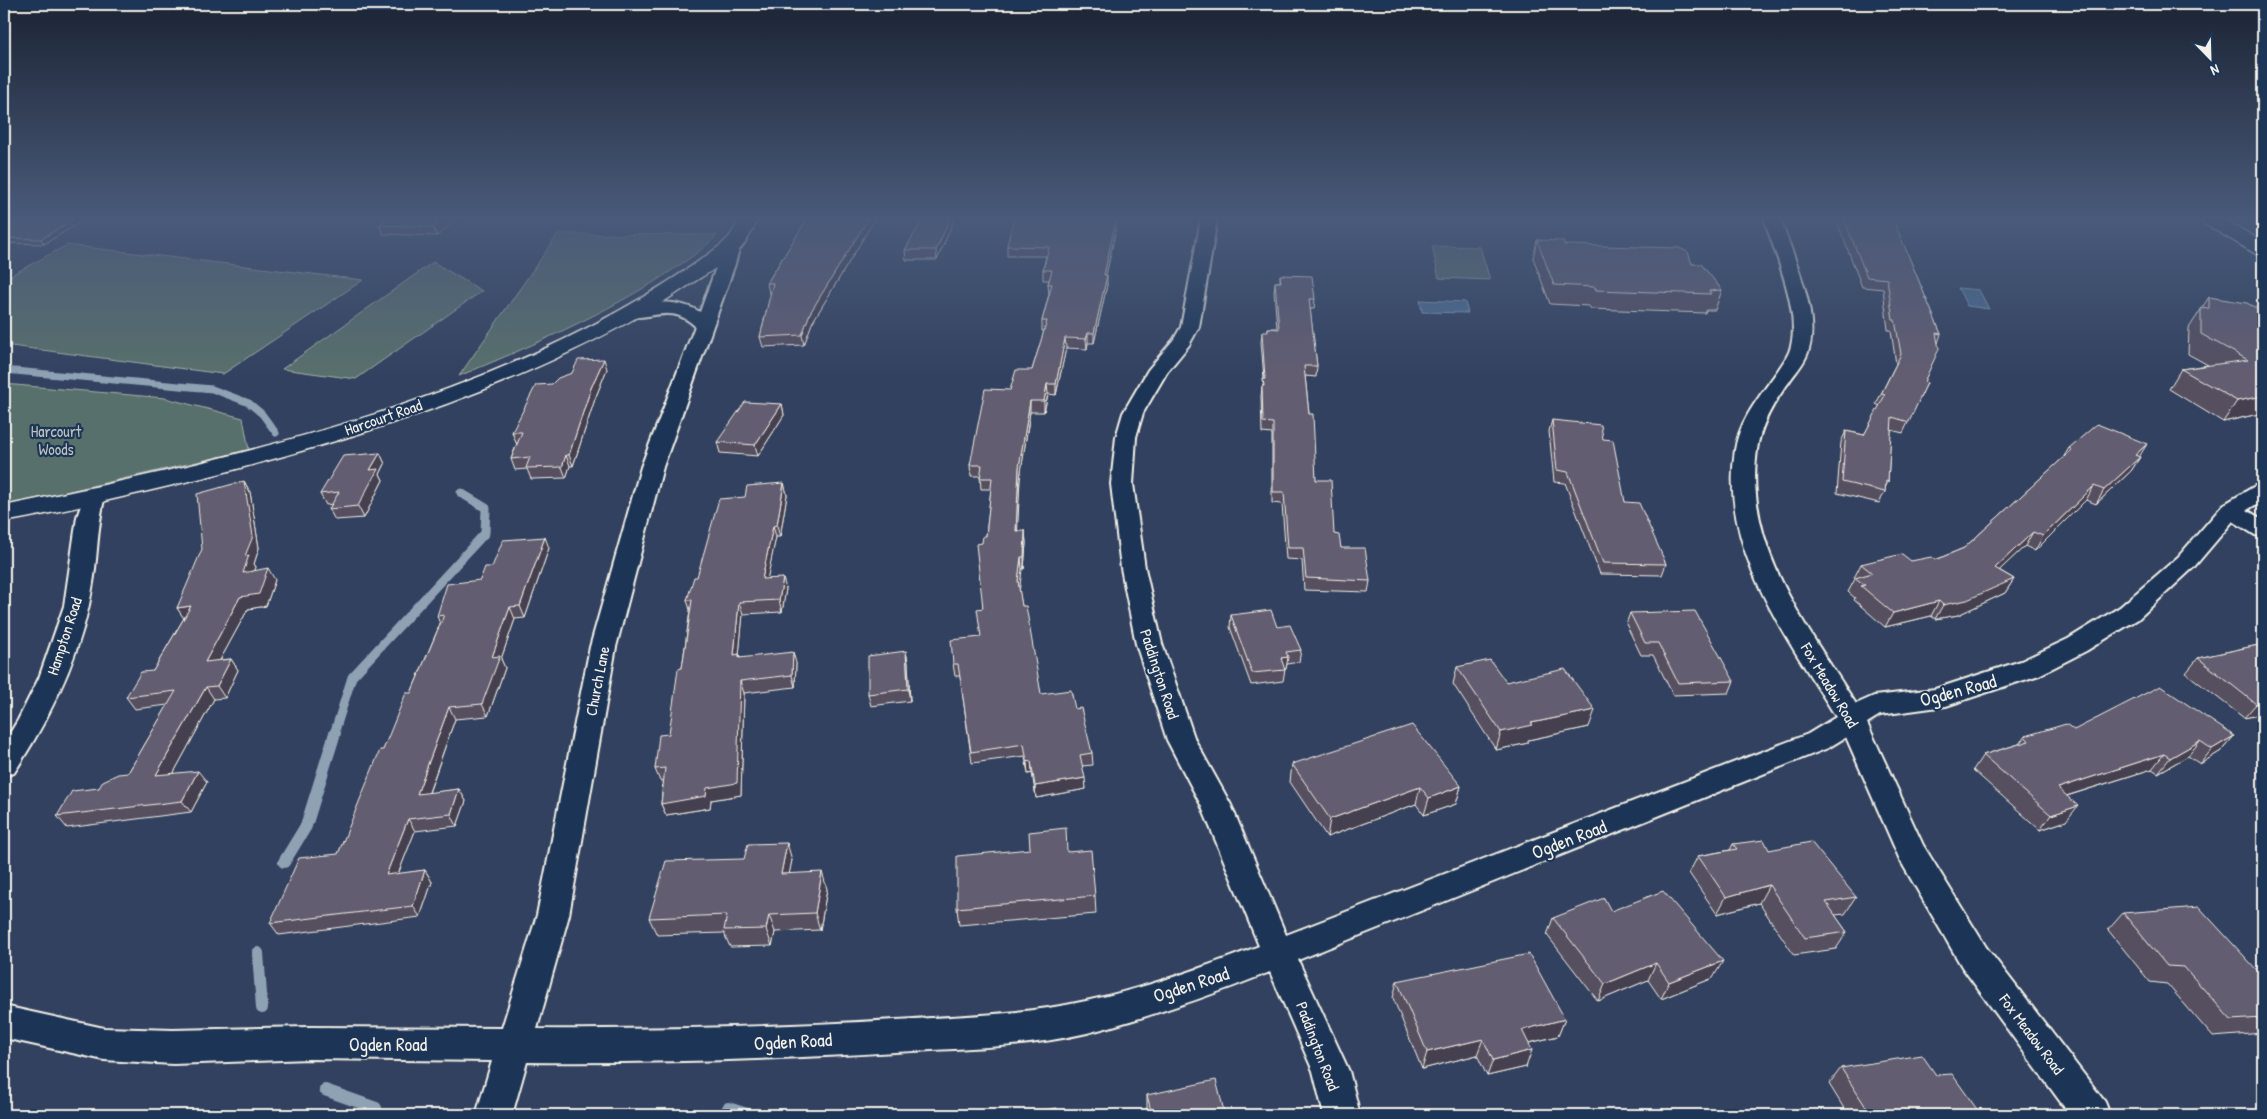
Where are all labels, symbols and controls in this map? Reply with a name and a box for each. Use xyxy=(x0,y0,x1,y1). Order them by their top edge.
north arrow xyxy=(2184,32,2234,82)
text: N xyxy=(2208,60,2222,81)
street label: Harcourt Road xyxy=(341,393,425,441)
park label: Harcourt Woods xyxy=(31,420,82,460)
street label: Hampton Road xyxy=(41,594,87,678)
street label: Paddington Road xyxy=(1135,626,1185,722)
street label: Fox Meadow Road xyxy=(1795,638,1864,732)
street label: Church Lane xyxy=(579,644,615,718)
street label: Ogden Road xyxy=(1917,667,2000,713)
street label: Ogden Road xyxy=(1528,813,1611,865)
street label: Ogden Road xyxy=(1150,959,1233,1008)
street label: Fox Meadow Road xyxy=(1994,988,2070,1079)
street label: Paddington Road xyxy=(1291,998,1345,1094)
street label: Ogden Road xyxy=(753,1026,833,1056)
street label: Ogden Road xyxy=(349,1031,428,1057)

